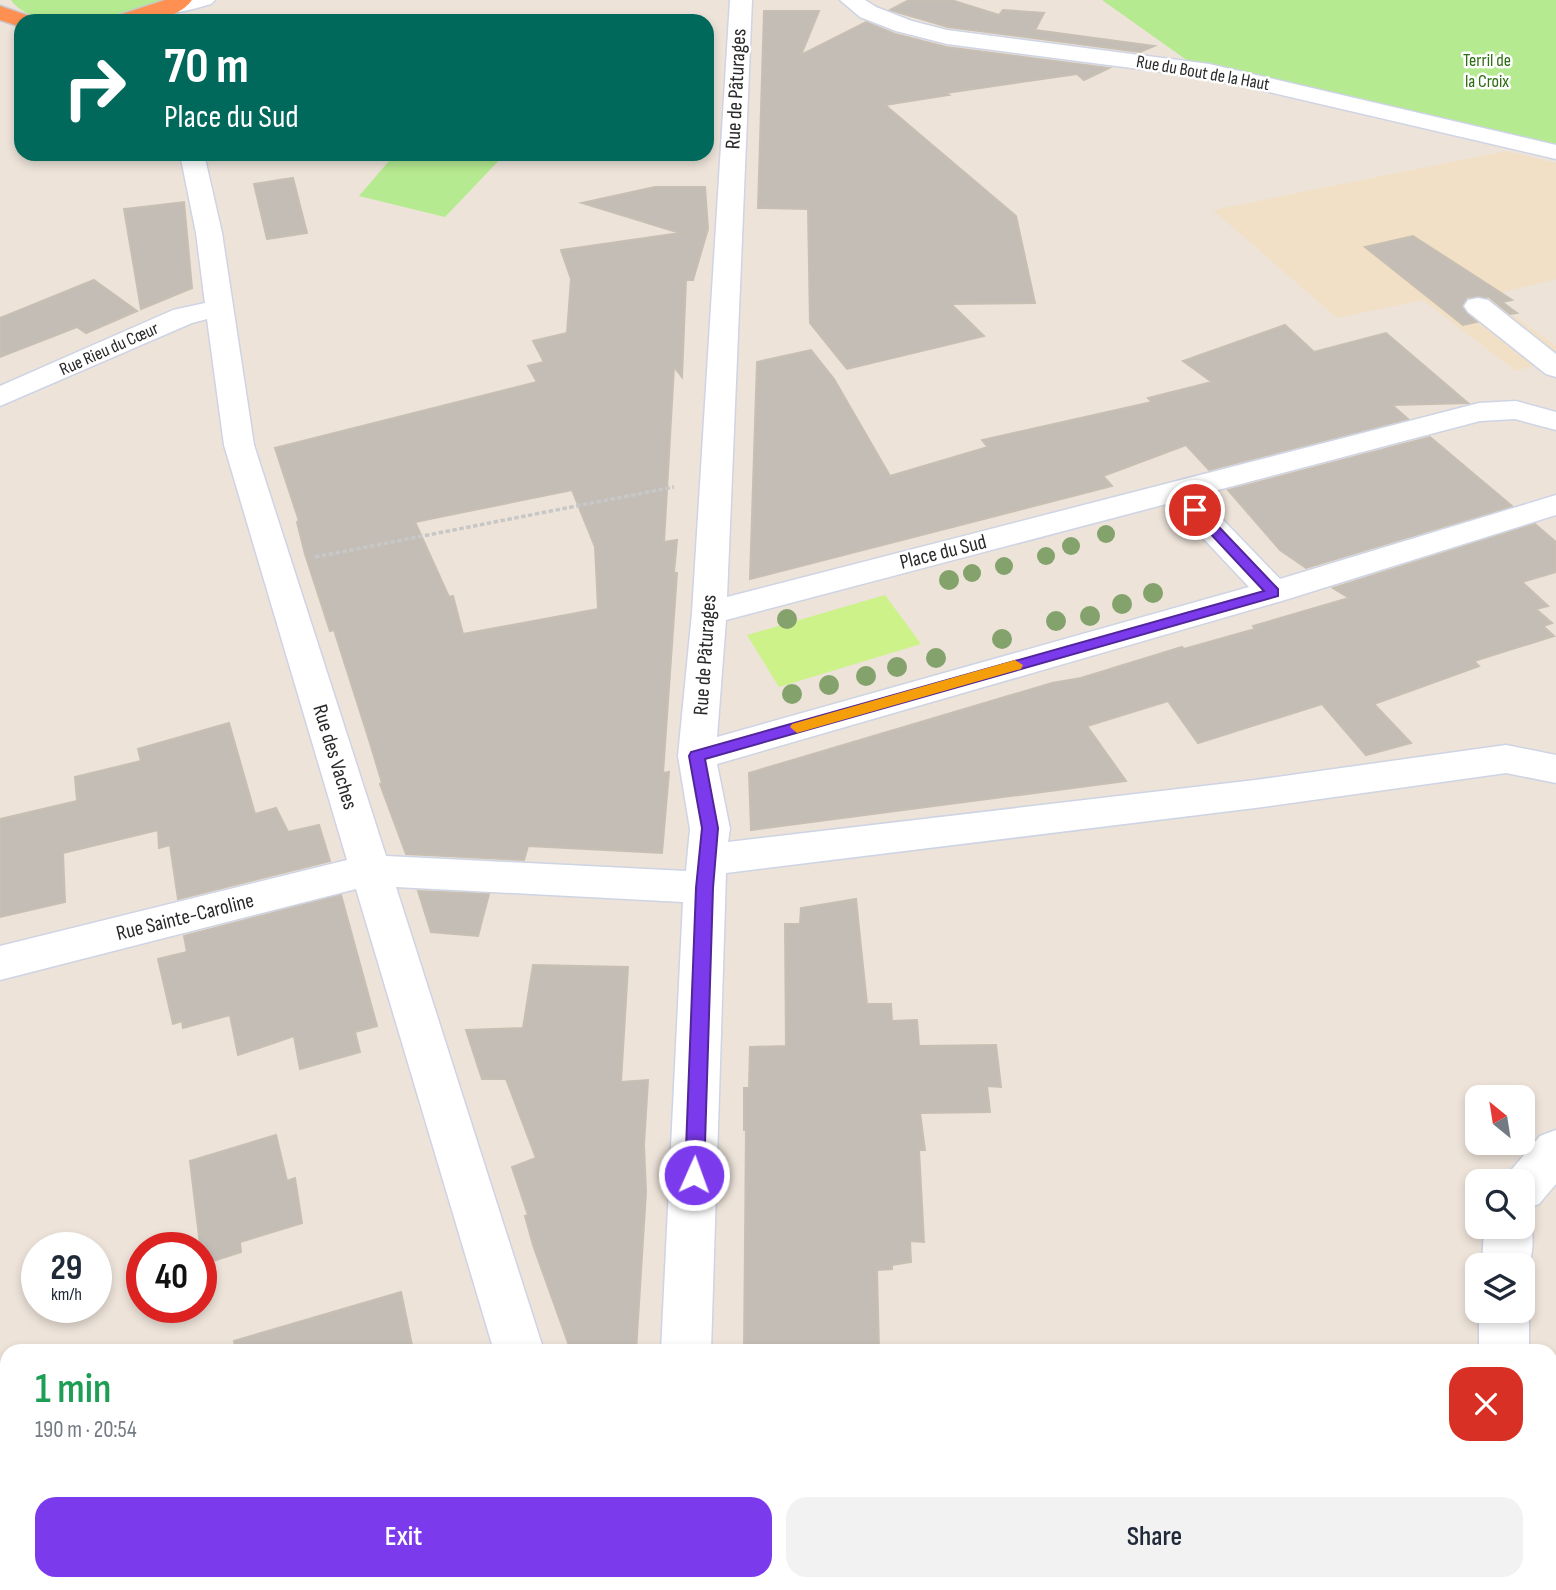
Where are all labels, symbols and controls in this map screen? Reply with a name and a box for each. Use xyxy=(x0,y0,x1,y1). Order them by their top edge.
street label: Rue de Pâturages xyxy=(720,28,752,150)
text: 70 m xyxy=(164,38,249,97)
icon: right xyxy=(49,42,140,133)
park label: Terril de la Croix xyxy=(1463,50,1511,92)
street label: Rue du Bout de la Haut xyxy=(1135,51,1272,95)
text: Place du Sud xyxy=(164,98,299,137)
street label: Rue Rieu du Cœur xyxy=(56,318,162,380)
pin xyxy=(1165,480,1225,540)
icon: arrive xyxy=(1176,491,1214,529)
street label: Place du Sud xyxy=(897,529,989,575)
street label: Rue de Pâturages xyxy=(688,594,722,716)
street label: Rue des Vaches xyxy=(307,701,363,813)
street label: Rue Sainte-Caroline xyxy=(114,888,256,946)
north arrow xyxy=(1465,1085,1535,1155)
map controls xyxy=(1465,1085,1535,1323)
position arrow xyxy=(657,1138,731,1212)
button: search xyxy=(1465,1169,1535,1239)
speed limit sign: 40 xyxy=(126,1232,217,1323)
text: 29 xyxy=(51,1247,82,1290)
button: layers xyxy=(1465,1253,1535,1323)
text: km/h xyxy=(51,1284,82,1305)
text: 1 min xyxy=(35,1364,111,1415)
button: close xyxy=(1449,1367,1523,1441)
text: 190 m · 20:54 xyxy=(35,1416,137,1444)
button: Exit xyxy=(35,1497,772,1577)
button: Share xyxy=(786,1497,1523,1577)

